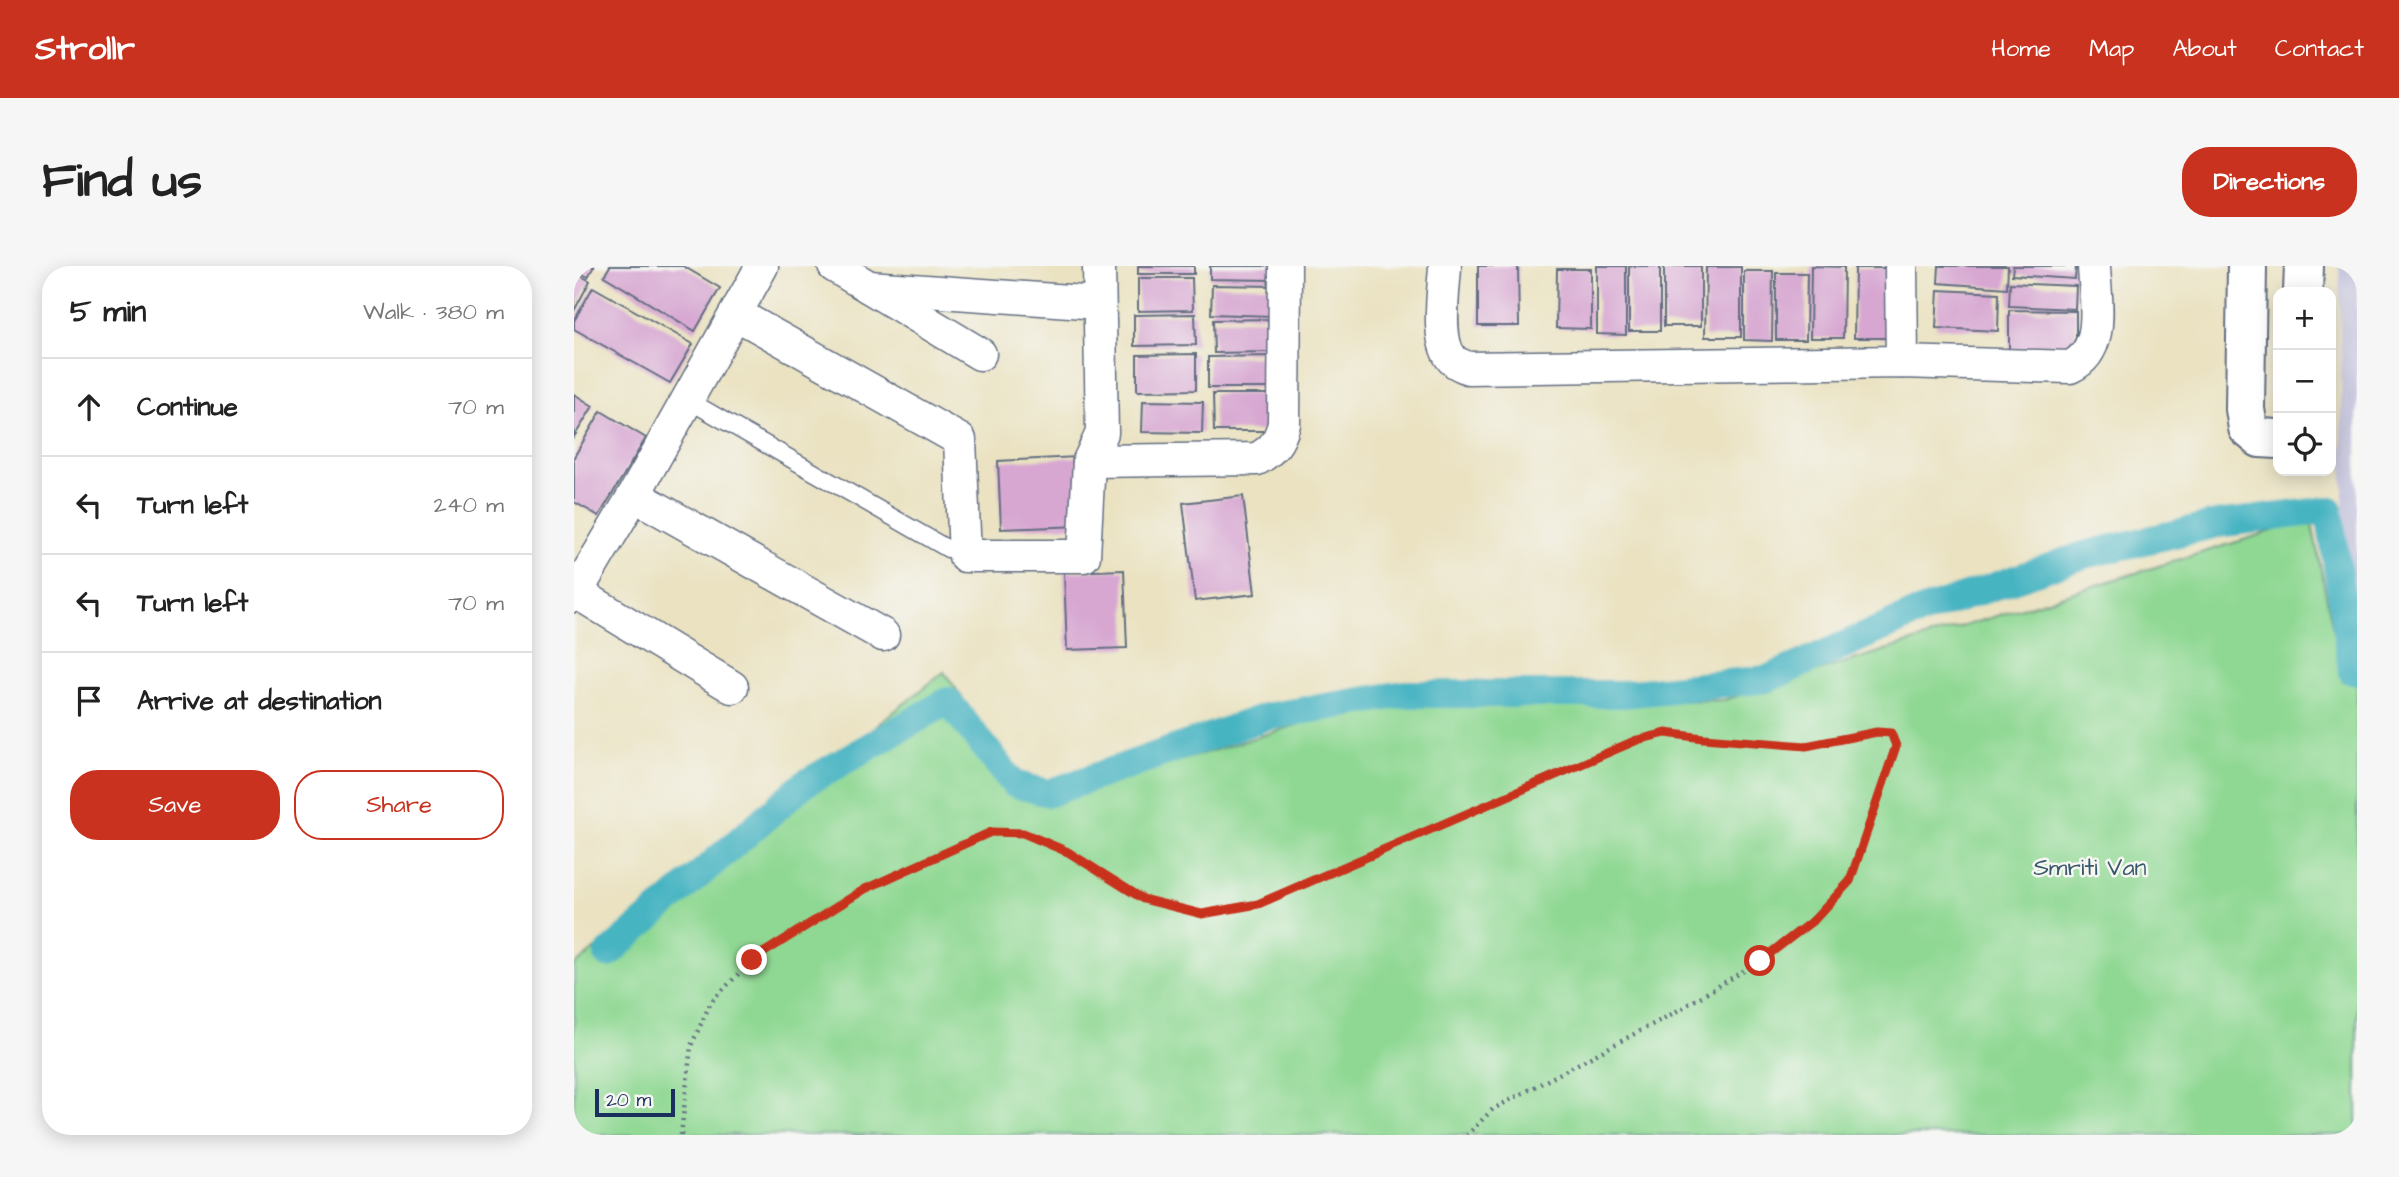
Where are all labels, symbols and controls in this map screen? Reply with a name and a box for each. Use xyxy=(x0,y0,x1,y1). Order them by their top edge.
text: Strollr xyxy=(35,26,135,72)
text: Home xyxy=(1991,32,2051,66)
text: Map xyxy=(2089,32,2134,66)
text: About xyxy=(2172,32,2237,66)
text: Contact xyxy=(2275,32,2364,66)
button: Directions xyxy=(2182,147,2357,217)
text: Find us xyxy=(42,148,202,216)
map controls xyxy=(2273,287,2336,476)
button: + xyxy=(2273,287,2336,350)
text: 5 min xyxy=(70,291,146,333)
text: Walk · 380 m xyxy=(363,296,504,328)
button: − xyxy=(2273,350,2336,413)
icon: ahead xyxy=(70,388,108,426)
text: Continue xyxy=(137,389,238,425)
text: 70 m xyxy=(448,391,504,423)
button: locate xyxy=(2273,413,2336,476)
icon: left xyxy=(70,486,108,524)
text: Turn left xyxy=(137,487,248,523)
text: 240 m xyxy=(434,489,504,521)
icon: left xyxy=(70,584,108,622)
text: Turn left xyxy=(137,585,248,621)
text: 70 m xyxy=(448,587,504,619)
icon: arrive xyxy=(70,682,108,720)
text: Arrive at destination xyxy=(137,683,382,719)
button: Save xyxy=(70,770,280,840)
button: Share xyxy=(294,770,504,840)
park label: Smriti Van xyxy=(2033,851,2147,885)
route end xyxy=(736,944,767,975)
route start xyxy=(1744,945,1775,976)
scale bar xyxy=(595,1086,676,1118)
text: 20 m xyxy=(606,1087,651,1114)

